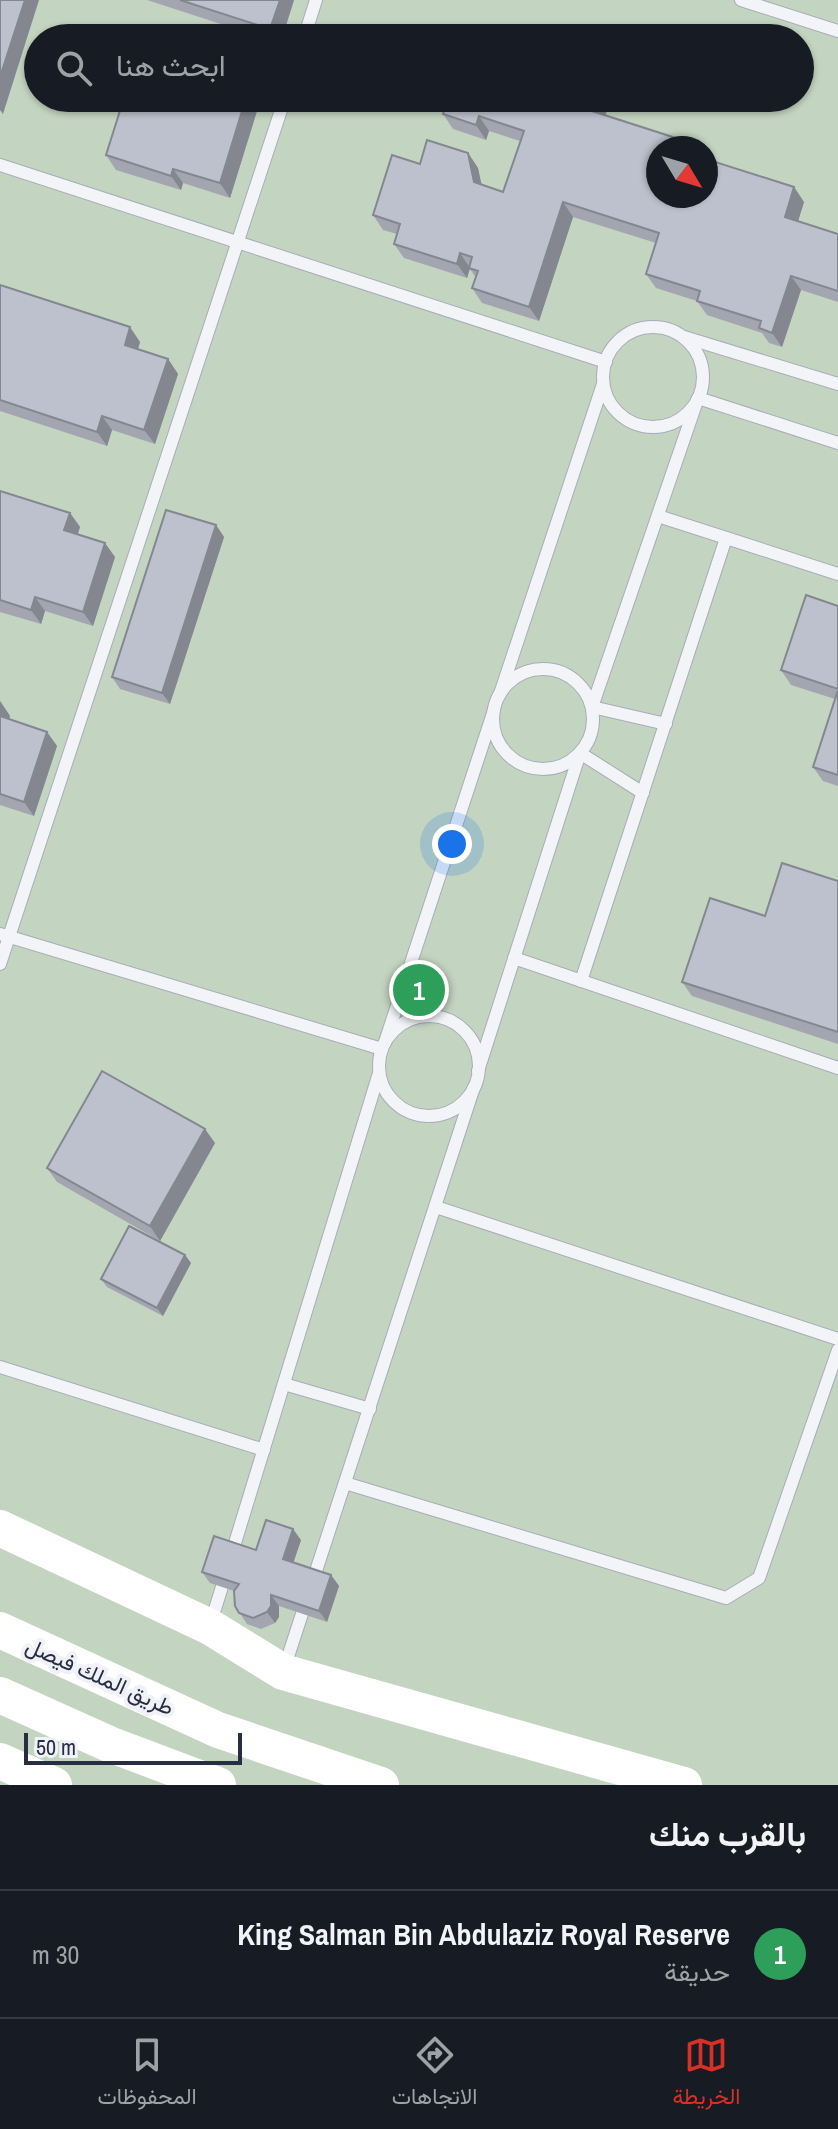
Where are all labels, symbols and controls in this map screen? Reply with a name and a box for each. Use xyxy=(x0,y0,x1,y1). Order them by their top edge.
search box xyxy=(24,24,814,112)
text: ابحث هنا xyxy=(116,45,226,85)
icon: search xyxy=(52,46,96,90)
north arrow xyxy=(646,136,718,208)
your location xyxy=(432,824,472,864)
pin: 1 xyxy=(393,960,445,1020)
street label: طريق الملك فيصل xyxy=(21,1630,179,1722)
scale bar xyxy=(24,1729,242,1765)
text: 50 m xyxy=(36,1732,76,1762)
text: بالقرب منك xyxy=(649,1811,806,1857)
text: King Salman Bin Abdulaziz Royal Reserve xyxy=(237,1914,730,1954)
text: 30 m xyxy=(32,1937,79,1972)
text: 1 xyxy=(774,1937,786,1972)
text: حديقة xyxy=(664,1954,730,1989)
tab: المحفوظات xyxy=(98,2033,197,2116)
tab: الاتجاهات xyxy=(392,2033,477,2116)
tab: الخريطة xyxy=(672,2033,740,2116)

